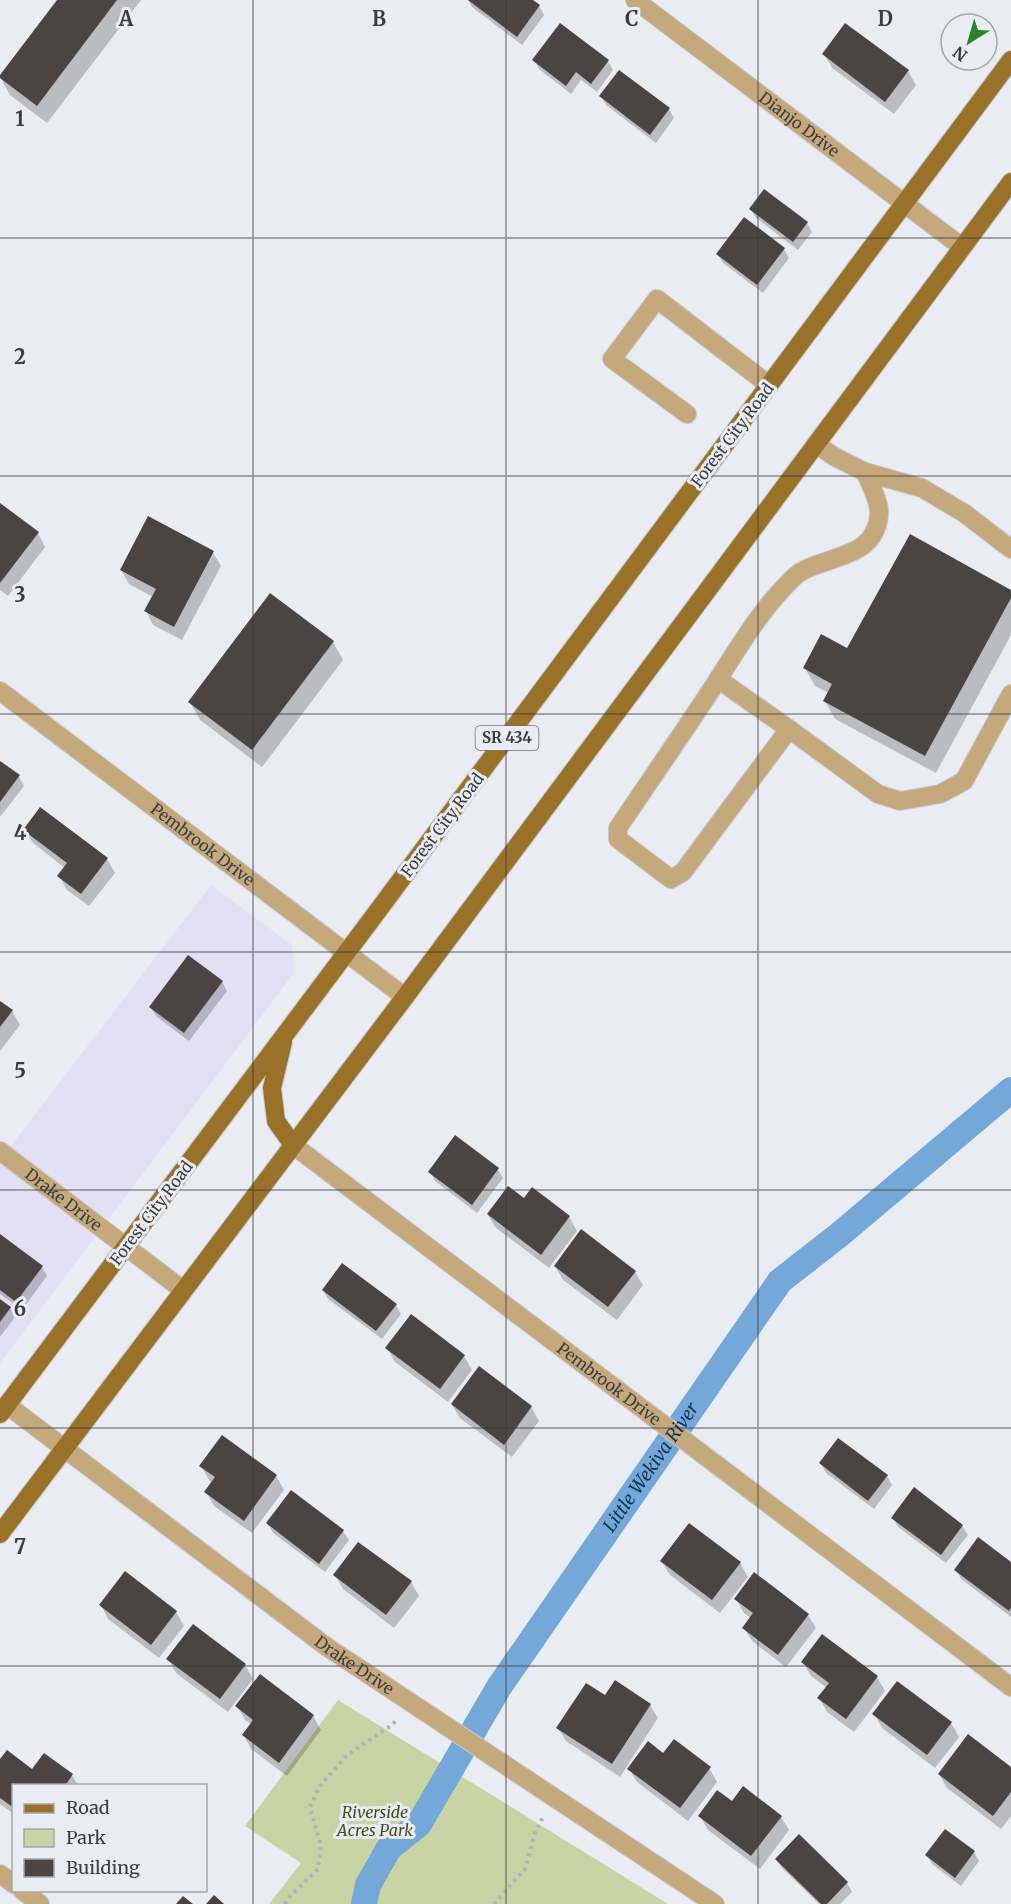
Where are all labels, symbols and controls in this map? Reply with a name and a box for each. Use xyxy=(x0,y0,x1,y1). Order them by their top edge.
text: A xyxy=(118,6,134,31)
text: B xyxy=(372,6,386,31)
text: C xyxy=(625,6,639,31)
text: D xyxy=(877,6,893,31)
north arrow xyxy=(939,12,999,72)
text: N xyxy=(949,42,971,66)
street label: Dianjo Drive xyxy=(755,87,844,161)
text: 1 xyxy=(15,106,25,131)
text: 2 xyxy=(14,344,26,369)
street label: Forest City Road xyxy=(686,379,778,491)
text: 3 xyxy=(14,582,26,607)
road number: SR 434 xyxy=(476,726,538,750)
street label: Forest City Road xyxy=(396,769,488,881)
street label: Pembrook Drive xyxy=(147,799,258,890)
text: 4 xyxy=(14,820,27,845)
text: 5 xyxy=(14,1058,26,1083)
street label: Forest City Road xyxy=(105,1157,197,1269)
street label: Drake Drive xyxy=(21,1164,106,1235)
text: 6 xyxy=(14,1296,26,1321)
street label: Pembrook Drive xyxy=(553,1338,665,1429)
water label: Little Wekiva River xyxy=(598,1397,704,1536)
text: 7 xyxy=(14,1534,26,1559)
street label: Drake Drive xyxy=(311,1631,398,1699)
legend xyxy=(12,1784,207,1892)
text: Road xyxy=(66,1796,110,1819)
park label: Riverside Acres Park xyxy=(335,1802,413,1840)
text: Park xyxy=(66,1826,107,1849)
text: Building xyxy=(66,1856,140,1879)

